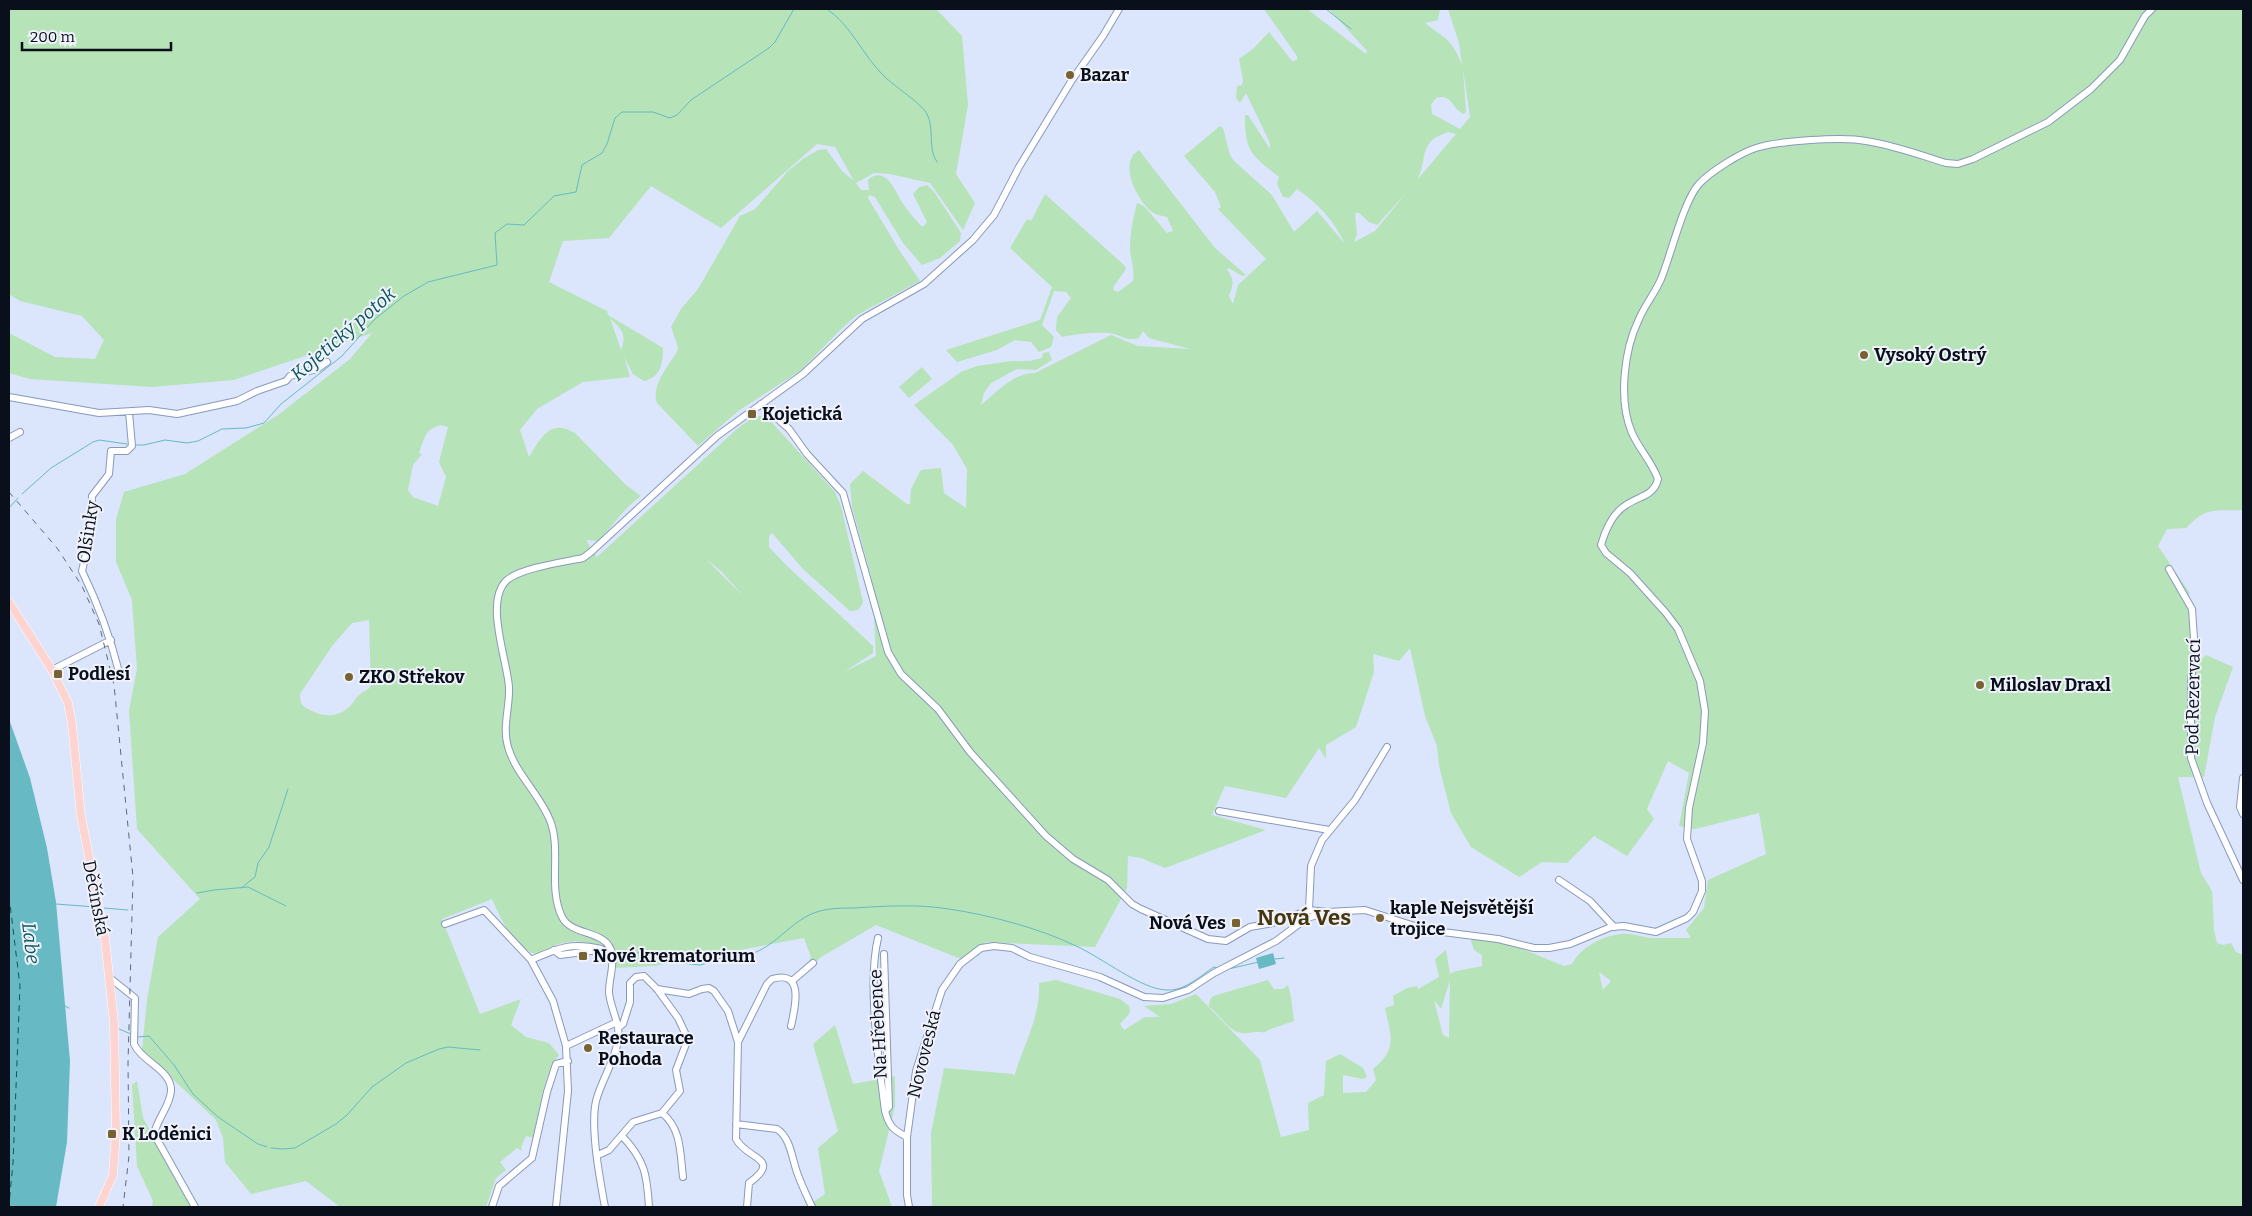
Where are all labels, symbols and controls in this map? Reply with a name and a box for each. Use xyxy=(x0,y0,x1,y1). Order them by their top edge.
scale bar xyxy=(22,20,171,52)
text: 200 m xyxy=(30,28,75,46)
place label: Bazar xyxy=(1080,64,1130,86)
marker: Bazar xyxy=(1064,69,1076,81)
water label: Kojetický potok xyxy=(286,282,401,386)
place label: Vysoký Ostrý xyxy=(1874,344,1987,366)
marker: Vysoký Ostrý xyxy=(1858,349,1870,361)
place label: Kojetická xyxy=(762,403,842,425)
marker: Kojetická xyxy=(746,408,758,420)
street label: Olšinky xyxy=(72,498,104,565)
street label: Pod Rezervací xyxy=(2181,638,2205,755)
place label: Podlesí xyxy=(68,663,130,685)
place label: ZKO Střekov xyxy=(359,666,465,688)
marker: Podlesí xyxy=(52,668,64,680)
marker: ZKO Střekov xyxy=(343,671,355,683)
place label: Miloslav Draxl xyxy=(1990,674,2111,696)
marker: Miloslav Draxl xyxy=(1974,679,1986,691)
street label: Děčínská xyxy=(78,858,114,938)
place label: kaple Nejsvětější trojice xyxy=(1390,897,1534,940)
district label: Nová Ves xyxy=(1257,904,1351,931)
place label: Nová Ves xyxy=(1149,912,1226,934)
marker: kaple Nejsvětější trojice xyxy=(1374,912,1386,924)
marker: Nová Ves xyxy=(1230,917,1242,929)
water label: Labe xyxy=(17,921,45,965)
place label: Nové krematorium xyxy=(593,945,755,967)
marker: Nové krematorium xyxy=(577,950,589,962)
street label: Na Hřebence xyxy=(864,969,892,1079)
street label: Novoveská xyxy=(902,1007,946,1100)
place label: Restaurace Pohoda xyxy=(598,1027,694,1070)
marker: Restaurace Pohoda xyxy=(582,1042,594,1054)
place label: K Loděnici xyxy=(122,1123,212,1145)
marker: K Loděnici xyxy=(106,1128,118,1140)

